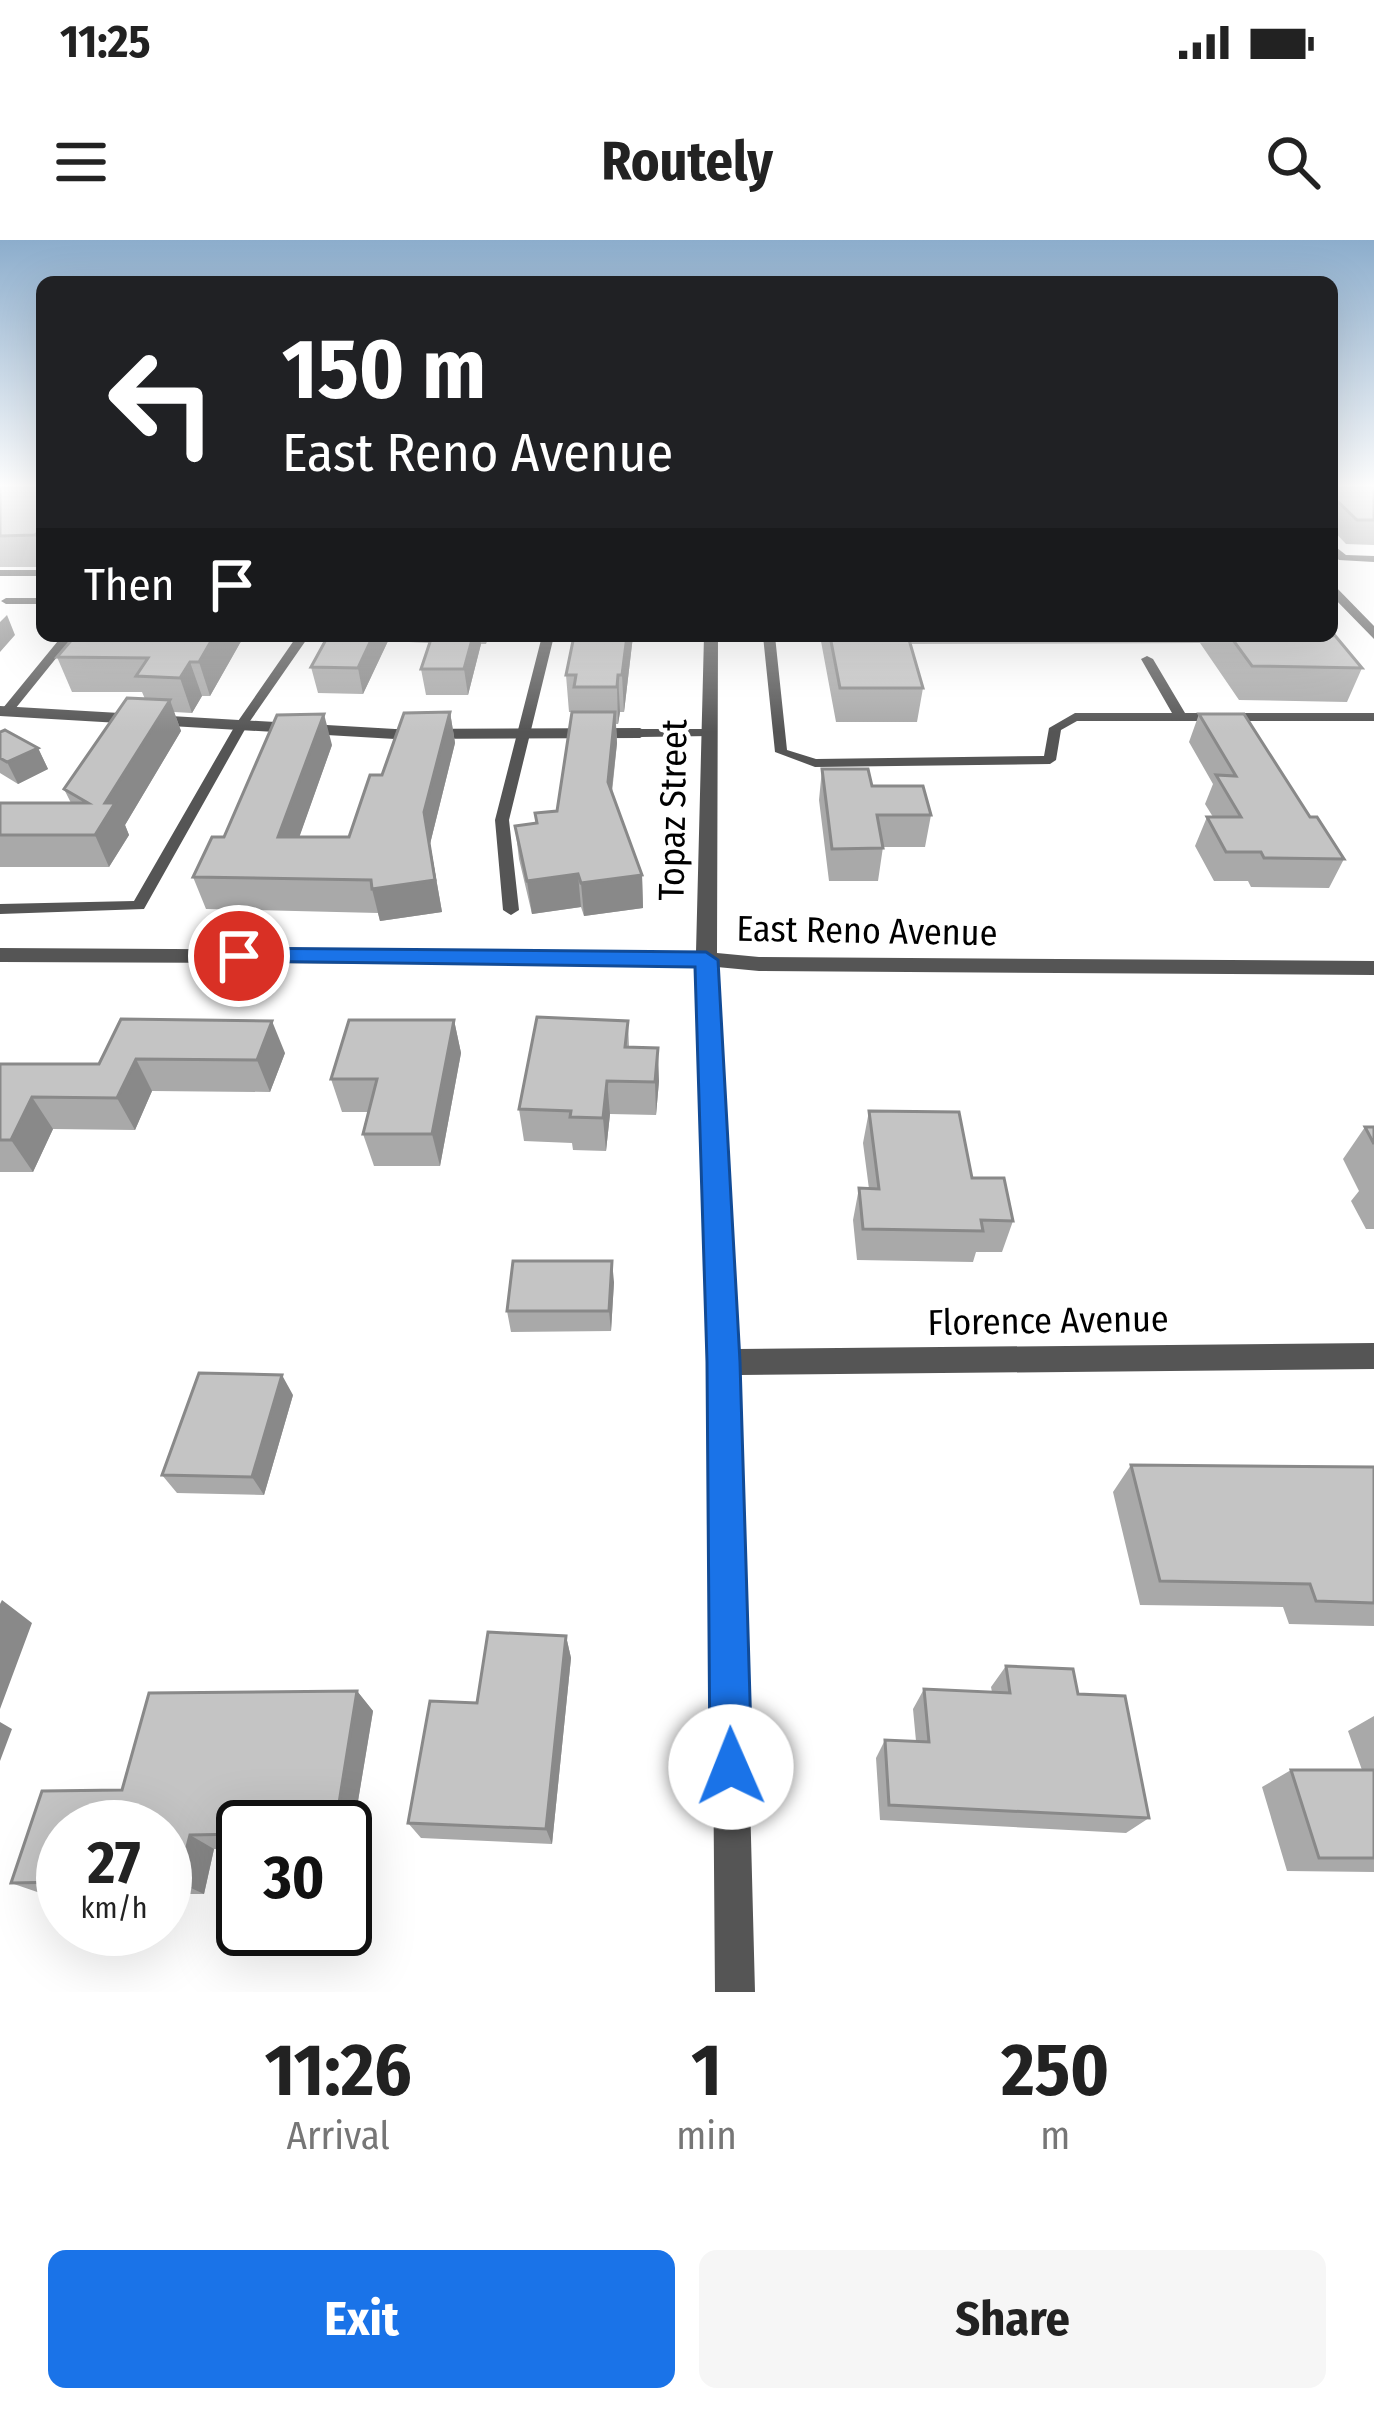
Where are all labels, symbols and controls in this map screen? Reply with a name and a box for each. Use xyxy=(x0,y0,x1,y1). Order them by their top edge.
text: 11:25 xyxy=(60,15,151,69)
icon: menu xyxy=(48,129,114,195)
icon: search xyxy=(1260,129,1326,195)
text: Routely xyxy=(601,130,773,194)
text: 150 m xyxy=(282,319,486,420)
icon: left xyxy=(84,324,240,480)
text: East Reno Avenue xyxy=(282,421,673,485)
icon: arrive xyxy=(199,552,265,618)
text: Then xyxy=(84,558,175,612)
street label: Topaz Street xyxy=(649,719,697,901)
pin xyxy=(188,905,290,1007)
street label: East Reno Avenue xyxy=(736,907,998,955)
icon: arrive xyxy=(206,923,272,989)
street label: Florence Avenue xyxy=(927,1297,1169,1345)
position arrow xyxy=(668,1704,794,1830)
speed limit sign: 30 xyxy=(216,1800,372,1956)
text: 27 xyxy=(87,1827,141,1899)
text: km/h xyxy=(81,1890,147,1926)
text: 11:26 xyxy=(265,2028,412,2114)
text: 1 xyxy=(691,2028,722,2114)
text: 250 xyxy=(1001,2028,1109,2114)
text: Arrival xyxy=(286,2113,390,2159)
text: min xyxy=(676,2113,737,2159)
text: m xyxy=(1040,2113,1070,2159)
button: Exit xyxy=(48,2250,675,2388)
button: Share xyxy=(699,2250,1326,2388)

